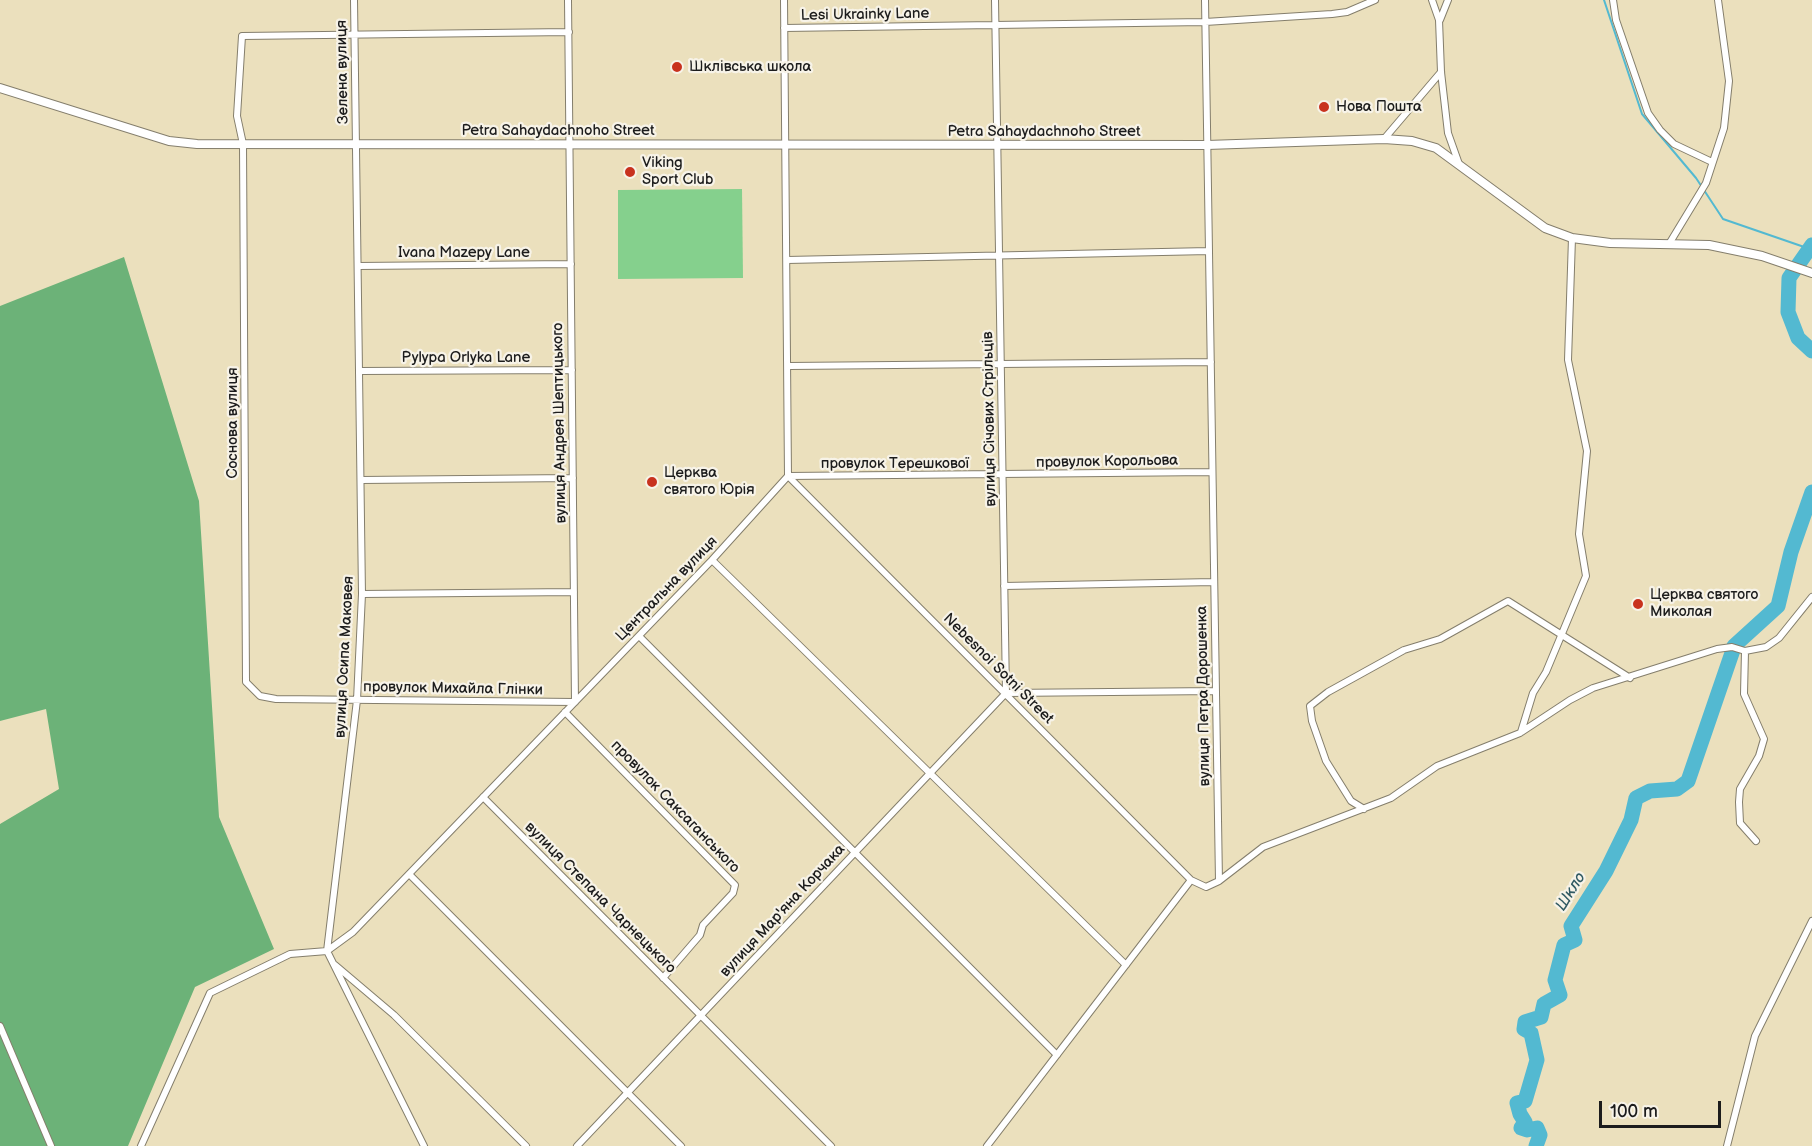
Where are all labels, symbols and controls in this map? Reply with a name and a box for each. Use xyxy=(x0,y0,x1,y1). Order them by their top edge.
street label: Lesi Ukrainky Lane xyxy=(801,5,929,25)
street label: Зелена вулиця xyxy=(333,20,353,124)
place label: Шклівська школа xyxy=(689,58,811,76)
marker: Шклівська школа xyxy=(670,60,684,74)
place label: Нова Пошта xyxy=(1336,98,1422,116)
marker: Нова Пошта xyxy=(1317,100,1331,114)
street label: Petra Sahaydachnoho Street xyxy=(461,122,655,140)
street label: Petra Sahaydachnoho Street xyxy=(947,123,1141,141)
place label: Viking Sport Club xyxy=(642,154,713,189)
marker: Viking Sport Club xyxy=(623,165,637,179)
street label: Ivana Mazepy Lane xyxy=(398,244,530,262)
street label: вулиця Андрея Шептицького xyxy=(549,322,571,524)
street label: вулиця Січових Стрільців xyxy=(979,331,1001,507)
street label: Pylypa Orlyka Lane xyxy=(402,349,530,367)
street label: Соснова вулиця xyxy=(224,367,242,479)
street label: провулок Корольова xyxy=(1036,452,1178,472)
street label: провулок Терешкової xyxy=(821,455,969,473)
place label: Церква святого Юрія xyxy=(664,464,755,499)
marker: Церква святого Юрія xyxy=(645,475,659,489)
street label: Центральна вулиця xyxy=(612,533,722,645)
street label: вулиця Осипа Маковея xyxy=(332,575,358,739)
place label: Церква святого Миколая xyxy=(1650,586,1758,621)
marker: Церква святого Миколая xyxy=(1631,597,1645,611)
street label: вулиця Петра Дорошенка xyxy=(1193,606,1215,786)
street label: Nebesnoi Sotni Street xyxy=(939,610,1057,728)
street label: провулок Михайла Глінки xyxy=(363,678,543,700)
street label: провулок Саксаганського xyxy=(607,737,743,877)
street label: вулиця Степана Чарнецького xyxy=(521,819,679,977)
street label: вулиця Мар'яна Корчака xyxy=(717,841,849,981)
water label: Шкло xyxy=(1552,869,1590,915)
scale bar xyxy=(1602,1089,1724,1127)
text: 100 m xyxy=(1610,1101,1658,1122)

